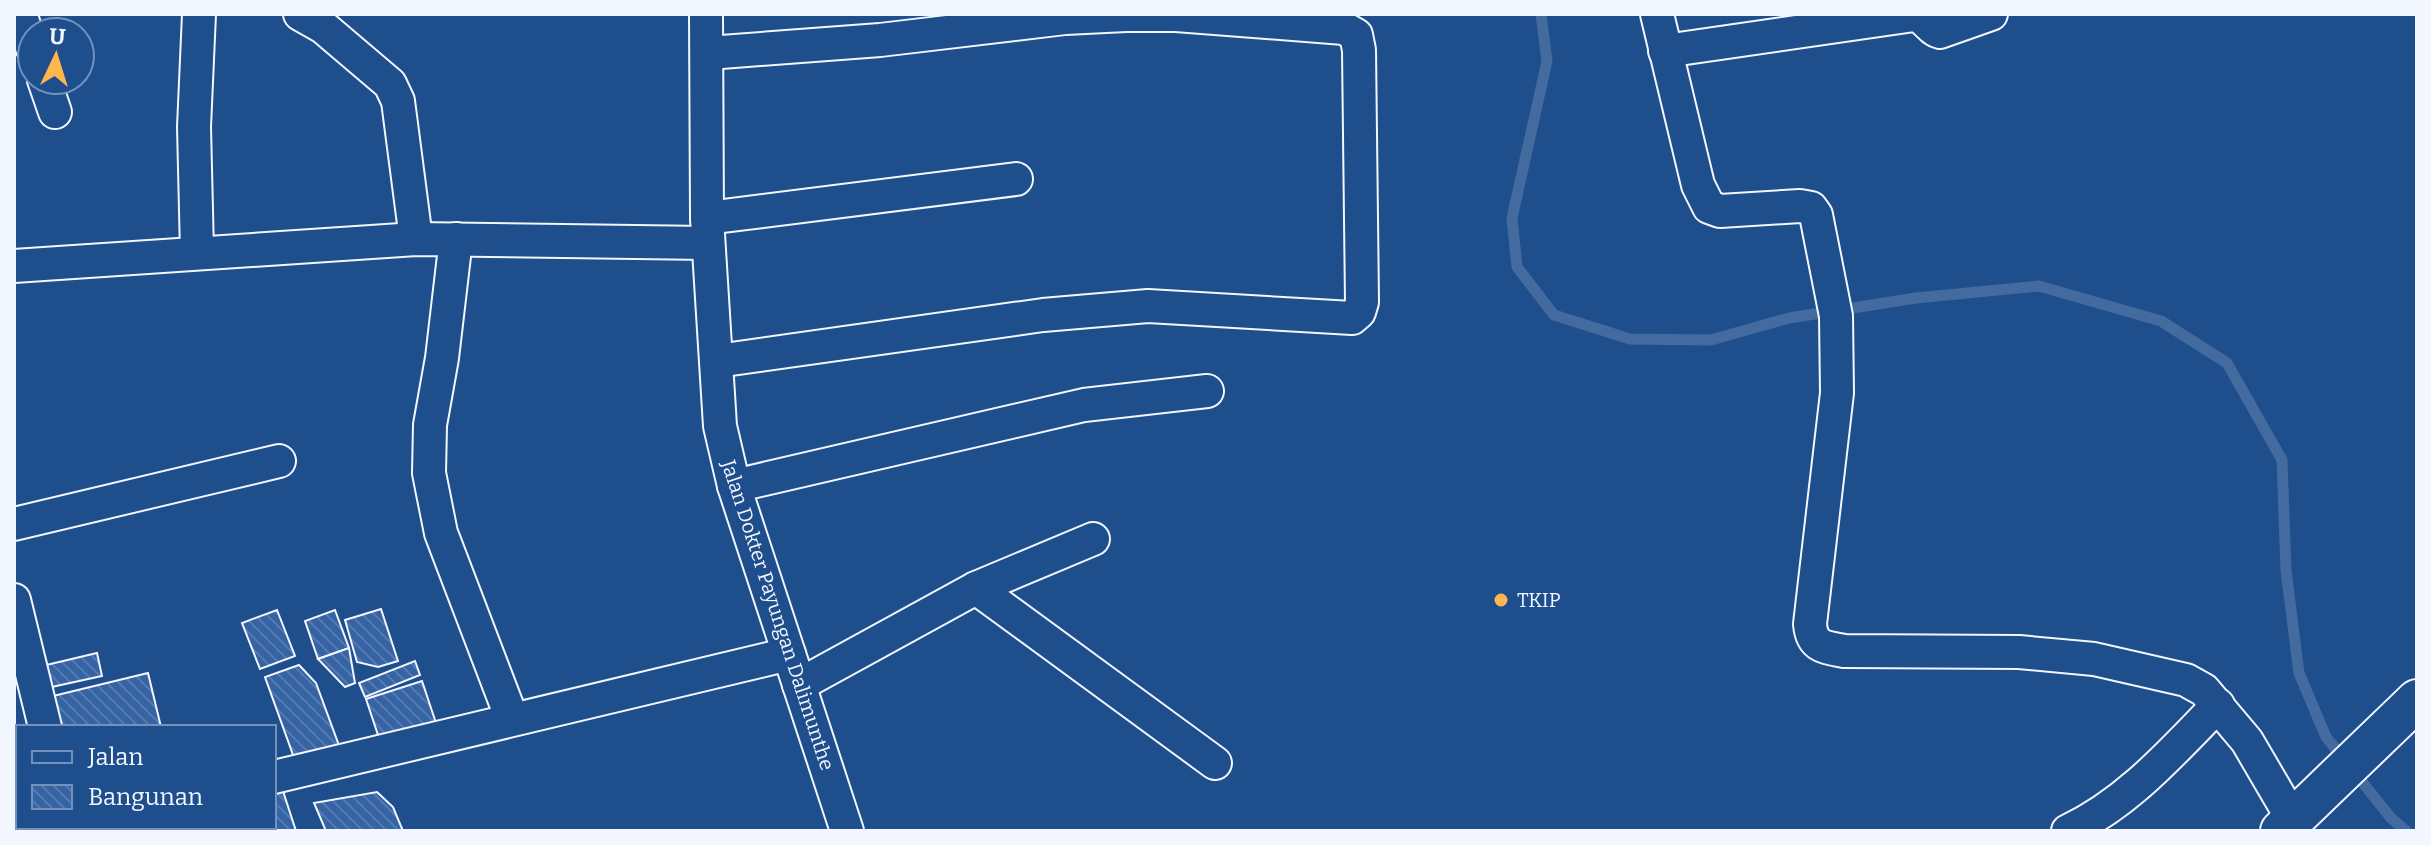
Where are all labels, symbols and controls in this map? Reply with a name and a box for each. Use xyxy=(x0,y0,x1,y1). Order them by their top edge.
north arrow xyxy=(16,16,96,96)
text: U xyxy=(48,23,66,51)
street label: Jalan Dokter Payungan Dalimunthe xyxy=(716,456,840,773)
place label: TKIP xyxy=(1517,588,1561,612)
marker: TKIP xyxy=(1492,591,1510,609)
legend xyxy=(16,725,276,829)
text: Jalan xyxy=(87,743,143,771)
text: Bangunan xyxy=(88,783,203,811)

